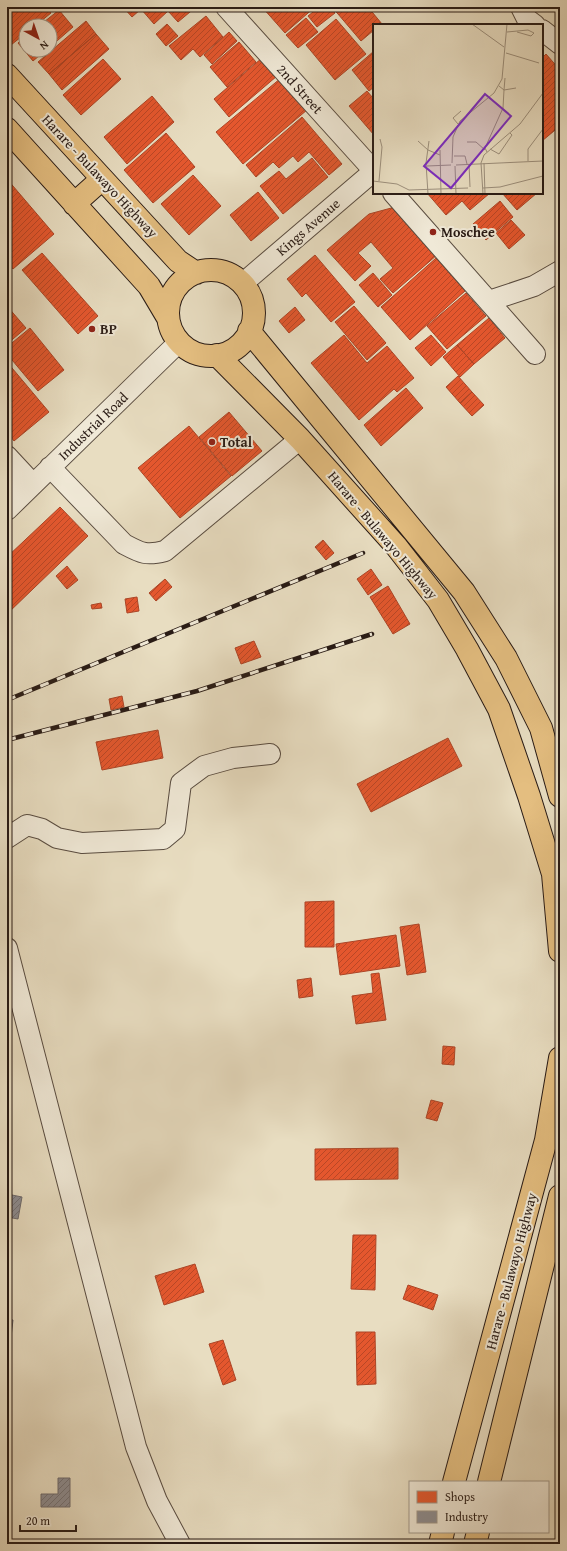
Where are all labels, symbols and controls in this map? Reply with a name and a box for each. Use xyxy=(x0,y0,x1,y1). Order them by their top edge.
north arrow xyxy=(18,18,58,58)
inset map xyxy=(373,24,543,194)
text: N xyxy=(36,37,52,55)
street label: 2nd Street xyxy=(272,60,328,118)
street label: Harare - Bulawayo Highway xyxy=(38,110,162,242)
street label: Kings Avenue xyxy=(272,193,345,260)
place label: Moschee xyxy=(441,222,495,242)
marker: Moschee xyxy=(428,227,438,237)
place label: BP xyxy=(100,319,117,339)
marker: BP xyxy=(87,324,97,334)
street label: Industrial Road xyxy=(54,387,133,465)
place label: Total xyxy=(220,432,253,452)
marker: Total xyxy=(207,437,217,447)
street label: Harare - Bulawayo Highway xyxy=(323,467,443,603)
street label: Harare - Bulawayo Highway xyxy=(480,1190,542,1352)
legend xyxy=(409,1481,549,1533)
text: Shops xyxy=(445,1488,475,1505)
scale bar xyxy=(20,1507,76,1533)
text: Industry xyxy=(445,1508,488,1525)
text: 20 m xyxy=(26,1512,50,1529)

